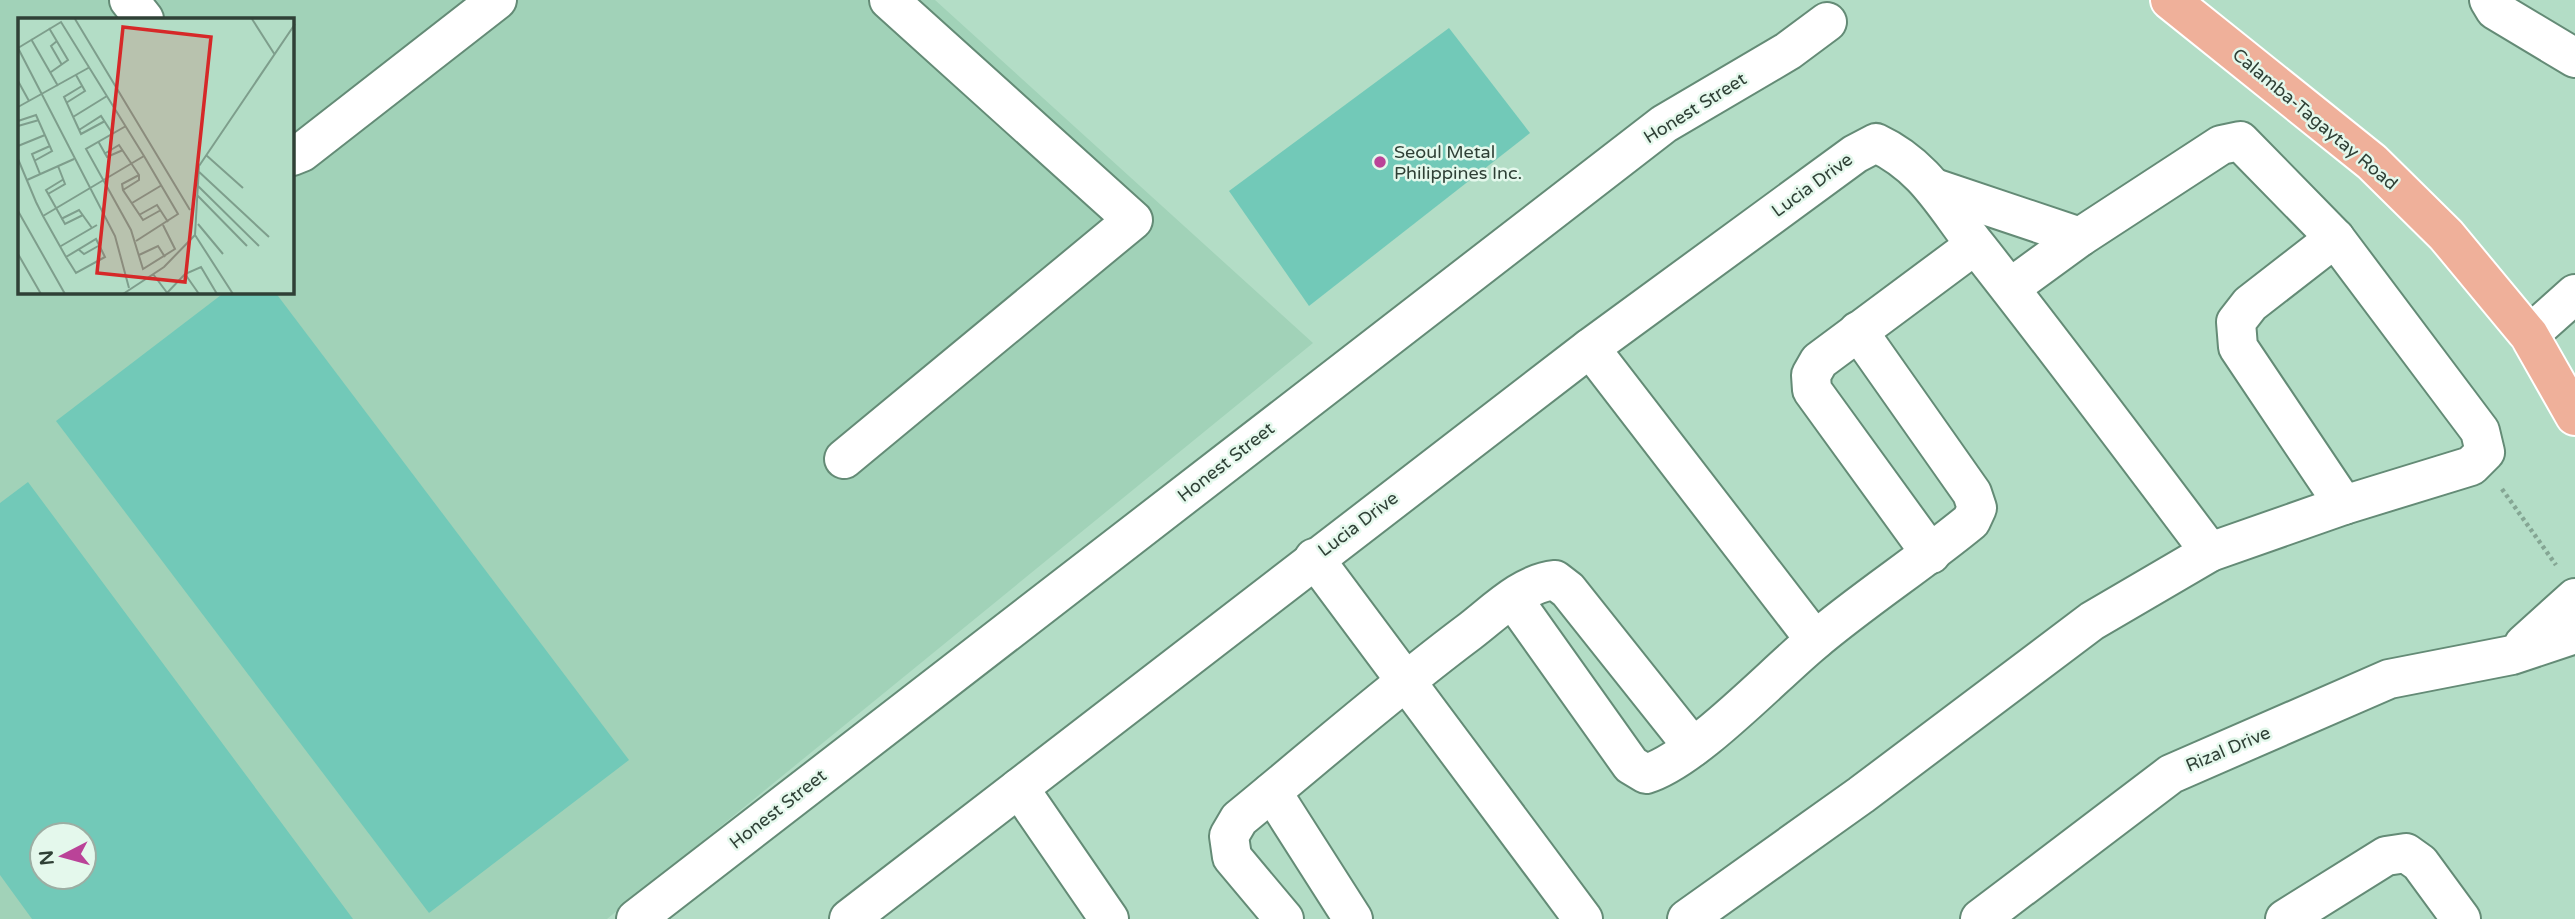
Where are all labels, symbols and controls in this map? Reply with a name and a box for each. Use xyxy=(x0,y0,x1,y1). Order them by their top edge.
inset map xyxy=(18,18,294,294)
street label: Calamba-Tagaytay Road xyxy=(2228,43,2402,195)
street label: Honest Street xyxy=(1640,68,1751,148)
place label: Seoul Metal Philippines Inc. xyxy=(1394,141,1522,184)
street label: Lucia Drive xyxy=(1767,148,1857,222)
marker: Seoul Metal Philippines Inc. xyxy=(1372,154,1388,170)
street label: Honest Street xyxy=(1173,417,1279,507)
street label: Lucia Drive xyxy=(1314,487,1402,561)
street label: Rizal Drive xyxy=(2182,721,2274,777)
street label: Honest Street xyxy=(725,764,831,854)
north arrow xyxy=(28,821,98,891)
text: N xyxy=(35,849,59,866)

